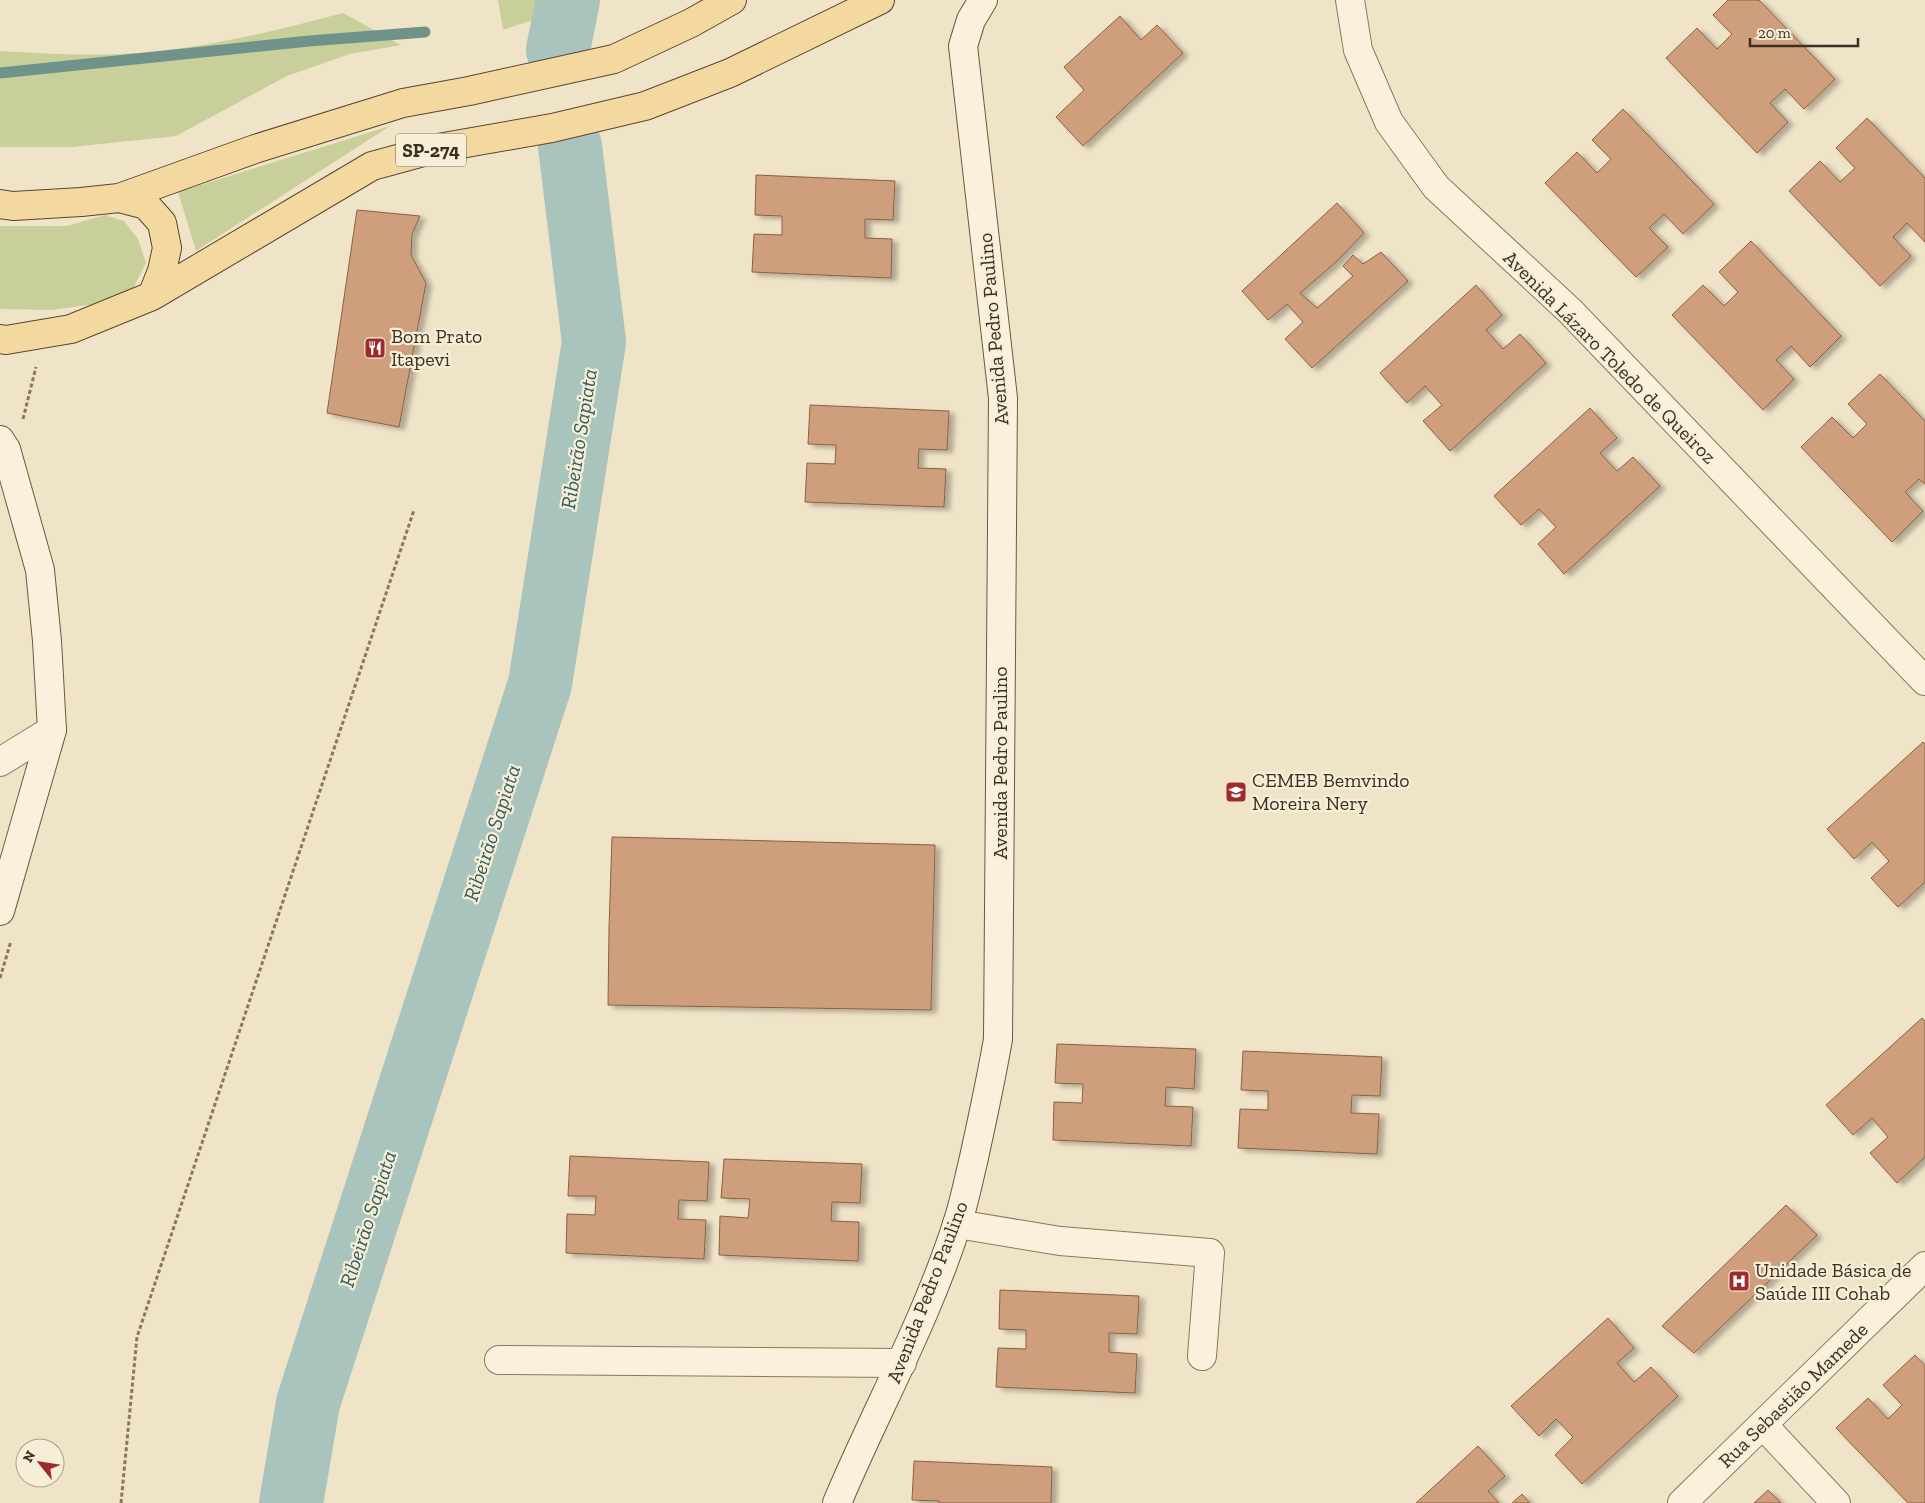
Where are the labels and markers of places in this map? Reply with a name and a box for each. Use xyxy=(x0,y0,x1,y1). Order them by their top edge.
place label: Bom Prato Itapevi xyxy=(391,324,482,371)
restaurant icon: Bom Prato Itapevi xyxy=(363,336,387,360)
place label: CEMEB Bemvindo Moreira Nery xyxy=(1252,768,1409,815)
school or university icon: CEMEB Bemvindo Moreira Nery xyxy=(1224,780,1248,804)
place label: Unidade Básica de Saúde III Cohab xyxy=(1755,1258,1911,1305)
hospital icon: Unidade Básica de Saúde III Cohab xyxy=(1727,1269,1751,1293)

